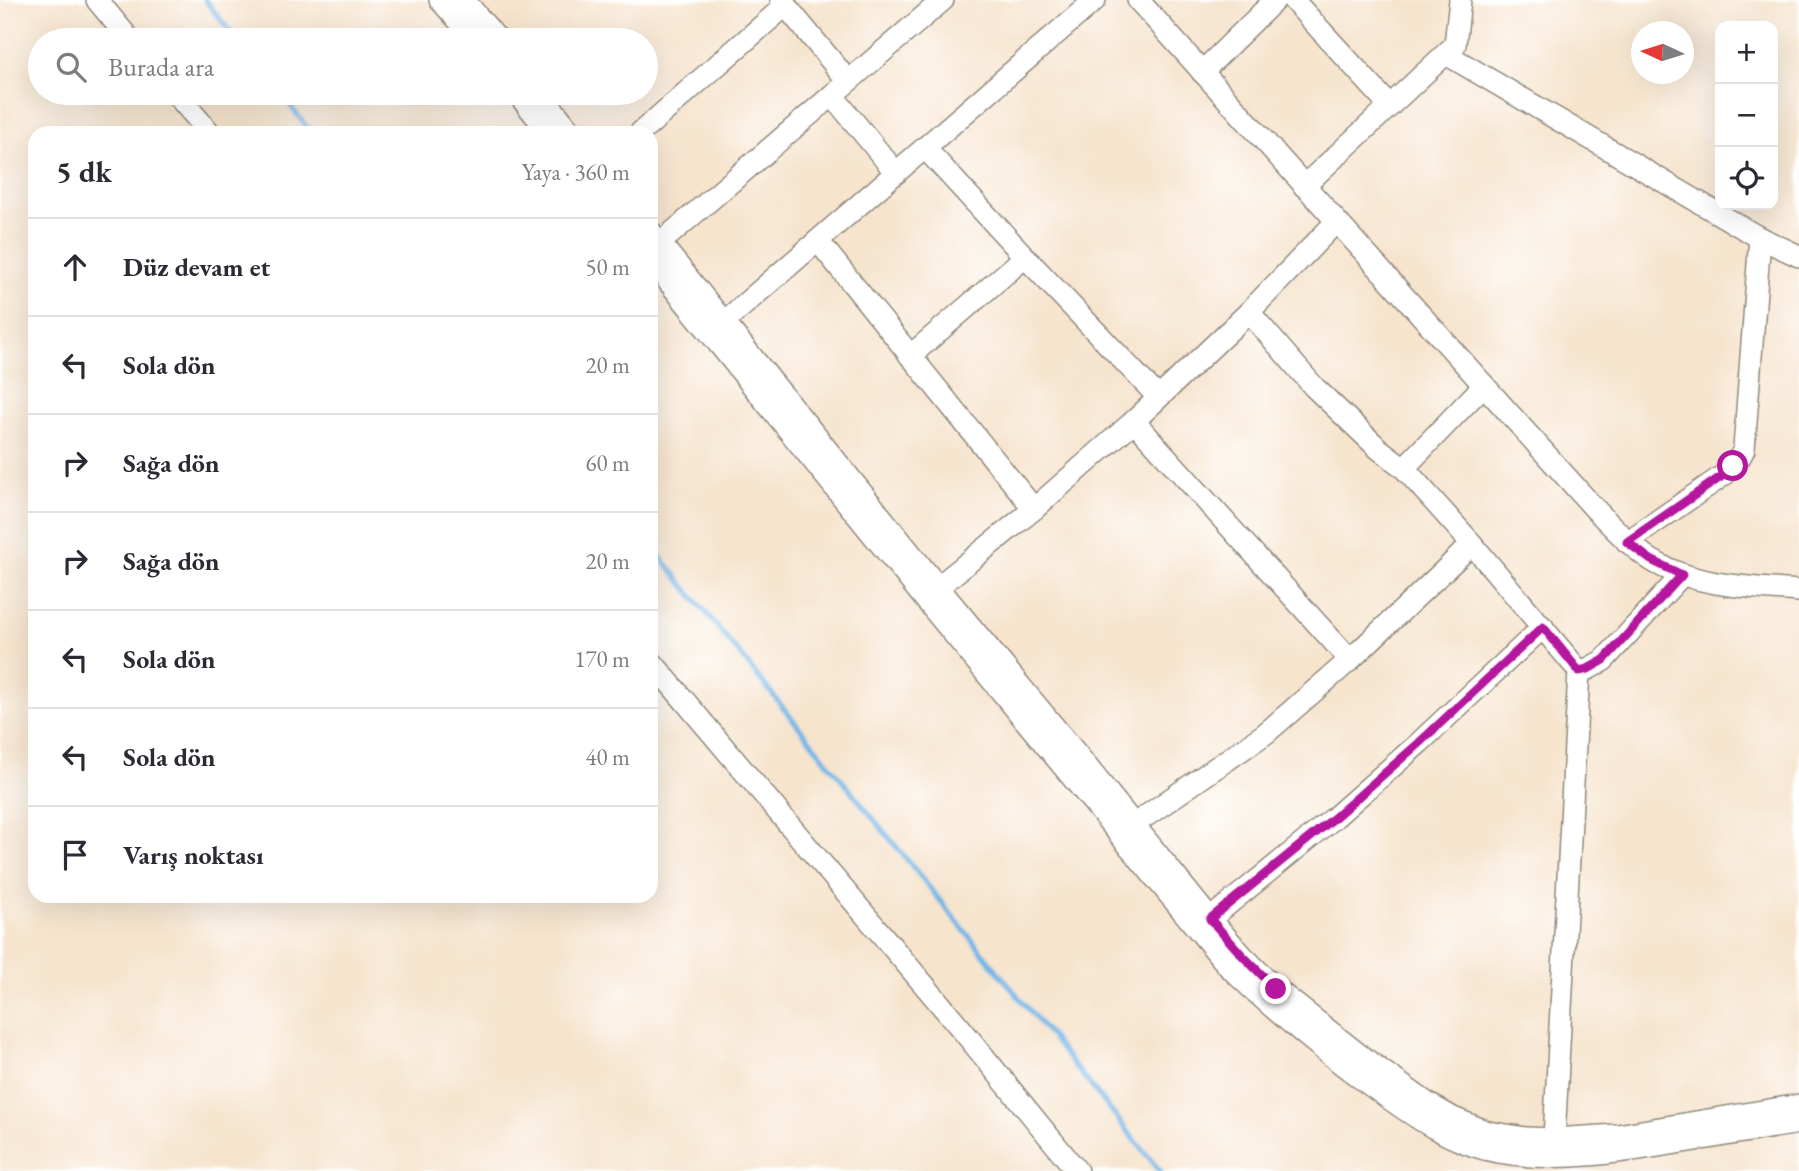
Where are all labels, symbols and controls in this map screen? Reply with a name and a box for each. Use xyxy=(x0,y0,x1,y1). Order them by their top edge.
north arrow xyxy=(1631,21,1694,84)
map controls xyxy=(1715,21,1778,210)
button: + xyxy=(1715,21,1778,84)
search box xyxy=(28,28,658,105)
icon: search xyxy=(52,48,90,86)
text: Burada ara xyxy=(108,50,214,84)
button: − xyxy=(1715,84,1778,147)
button: locate xyxy=(1715,147,1778,210)
text: 5 dk xyxy=(56,152,112,191)
text: Yaya · 360 m xyxy=(522,157,630,187)
icon: ahead xyxy=(56,248,94,286)
text: Düz devam et xyxy=(123,250,270,284)
text: 50 m xyxy=(585,252,630,282)
icon: left xyxy=(56,346,94,384)
text: Sola dön xyxy=(123,348,216,382)
text: 20 m xyxy=(585,350,630,380)
icon: right xyxy=(56,444,94,482)
text: Sağa dön xyxy=(123,446,220,480)
text: 60 m xyxy=(585,448,630,478)
route start xyxy=(1717,450,1748,481)
icon: right xyxy=(56,542,94,580)
text: Sağa dön xyxy=(123,544,220,578)
text: 20 m xyxy=(585,546,630,576)
icon: left xyxy=(56,640,94,678)
text: Sola dön xyxy=(123,642,216,676)
text: 170 m xyxy=(574,644,630,674)
icon: left xyxy=(56,738,94,776)
text: Sola dön xyxy=(123,740,216,774)
text: 40 m xyxy=(585,742,630,772)
icon: arrive xyxy=(56,836,94,874)
text: Varış noktası xyxy=(123,838,264,872)
route end xyxy=(1260,973,1291,1004)

